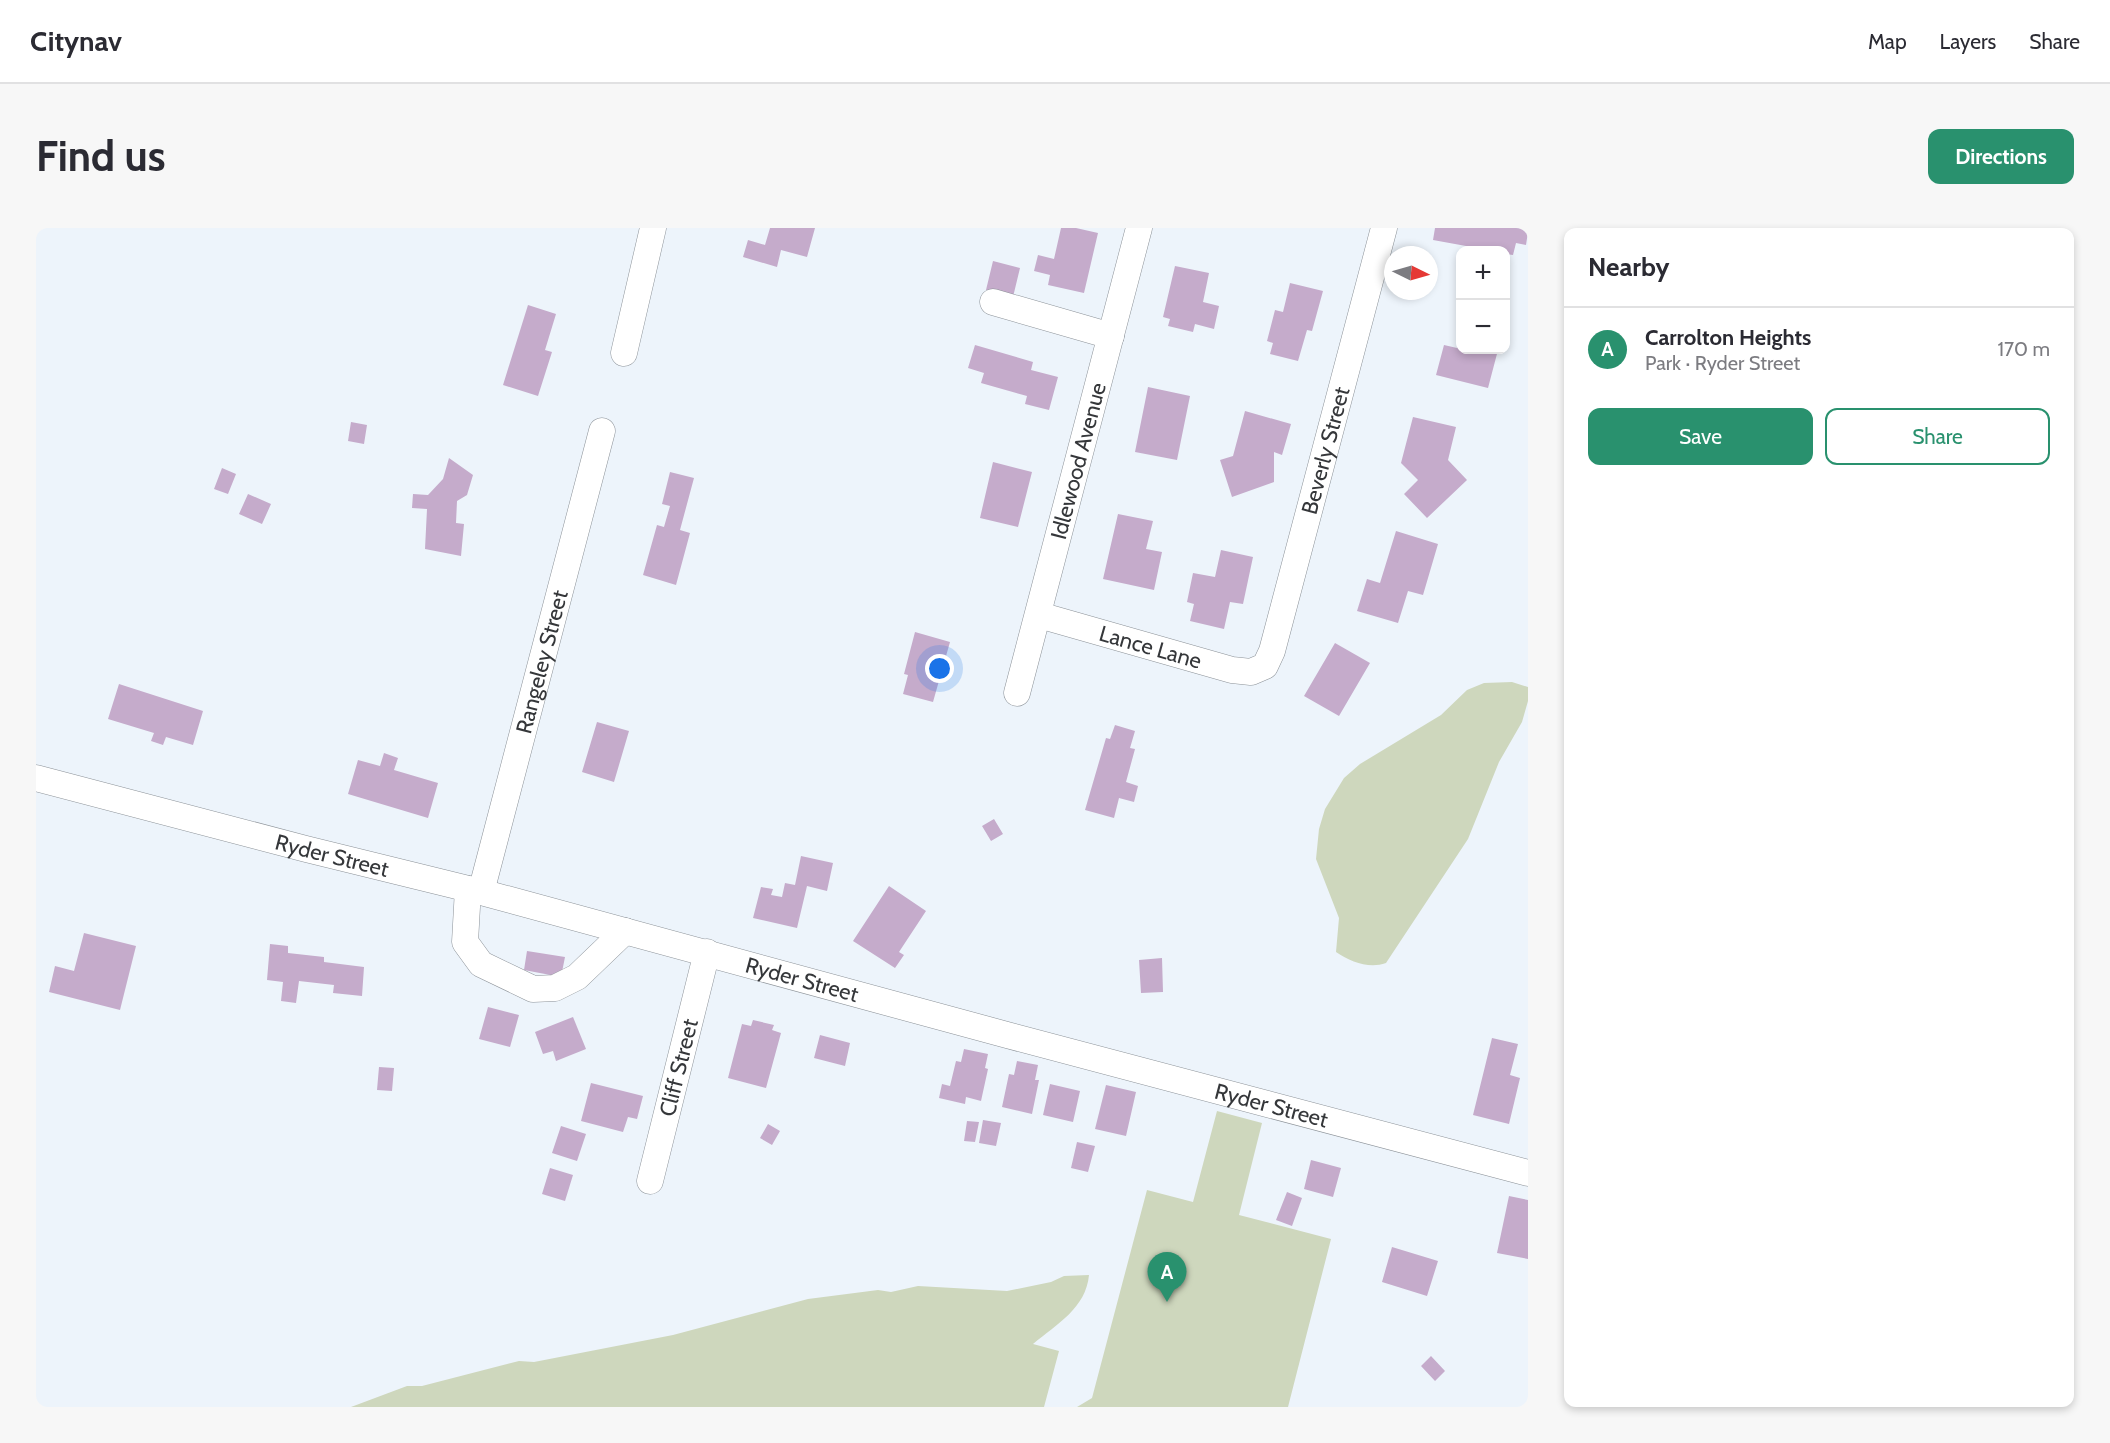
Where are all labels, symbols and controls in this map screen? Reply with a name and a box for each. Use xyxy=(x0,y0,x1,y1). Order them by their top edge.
text: Citynav xyxy=(30,24,122,58)
text: Map xyxy=(1868,29,1907,54)
text: Layers xyxy=(1940,29,1996,54)
text: Share xyxy=(2029,29,2080,54)
button: Directions xyxy=(1928,129,2074,184)
text: Find us xyxy=(36,130,165,182)
north arrow xyxy=(1384,246,1438,300)
map controls xyxy=(1456,246,1510,354)
button: + xyxy=(1456,246,1510,300)
text: Nearby xyxy=(1588,251,1669,283)
button: − xyxy=(1456,300,1510,354)
text: Carrolton Heights xyxy=(1645,324,1811,351)
text: A xyxy=(1601,337,1614,361)
text: 170 m xyxy=(1998,337,2050,361)
text: Park · Ryder Street xyxy=(1645,351,1800,375)
street label: Idlewood Avenue xyxy=(1044,380,1111,542)
street label: Beverly Street xyxy=(1295,383,1355,517)
button: Save xyxy=(1588,408,1813,465)
button: Share xyxy=(1825,408,2050,465)
street label: Rangeley Street xyxy=(510,587,573,736)
street label: Lance Lane xyxy=(1096,619,1205,674)
your location xyxy=(925,654,954,683)
street label: Ryder Street xyxy=(272,828,392,882)
street label: Ryder Street xyxy=(742,951,862,1008)
street label: Cliff Street xyxy=(653,1015,704,1119)
street label: Ryder Street xyxy=(1212,1077,1331,1133)
pin: A xyxy=(1148,1252,1186,1302)

